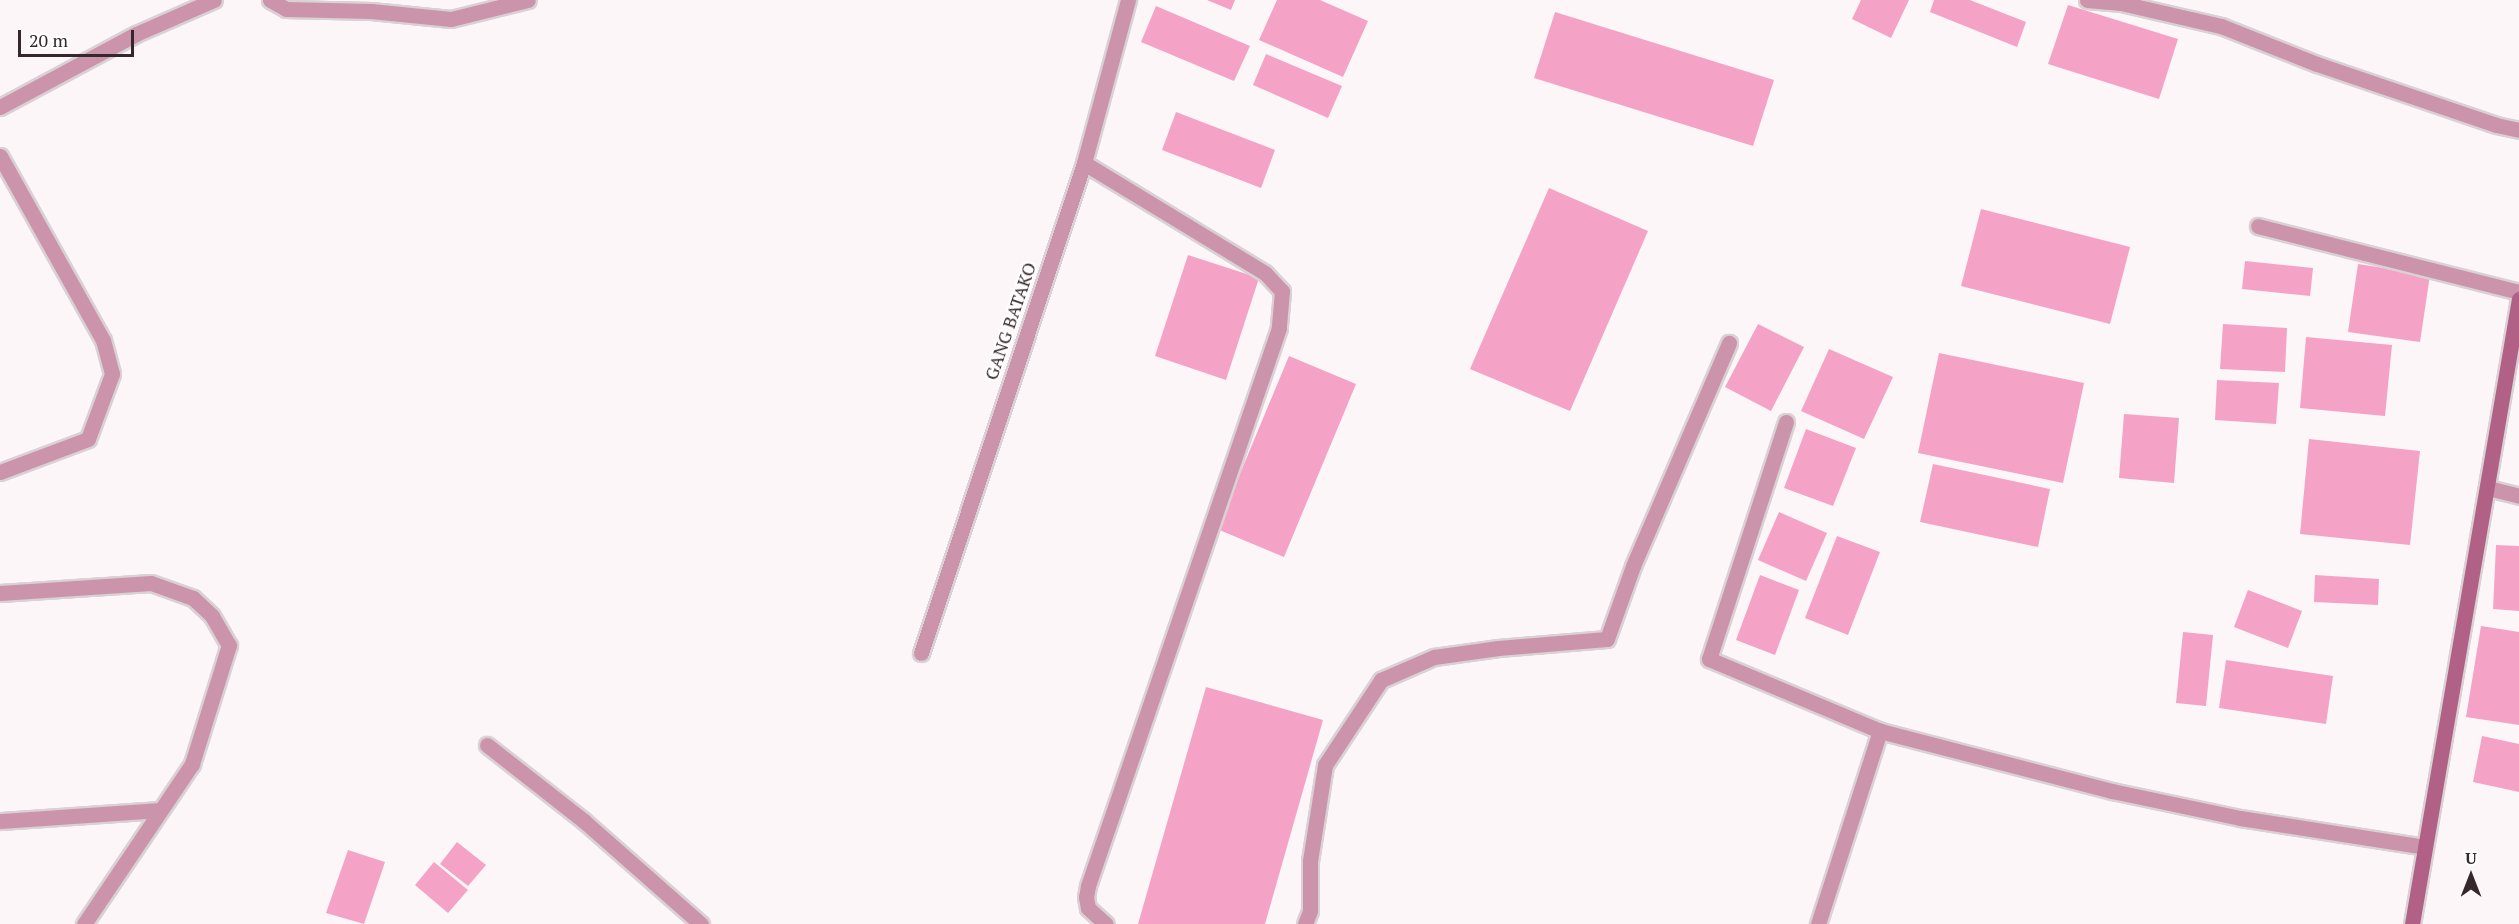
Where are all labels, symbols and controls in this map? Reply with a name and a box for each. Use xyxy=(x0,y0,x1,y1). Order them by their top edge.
scale bar xyxy=(21,18,136,56)
text: 20 m xyxy=(29,28,68,52)
street label: GANG BATAKO xyxy=(980,259,1040,383)
north arrow xyxy=(2441,846,2501,906)
text: U xyxy=(2465,847,2477,869)

